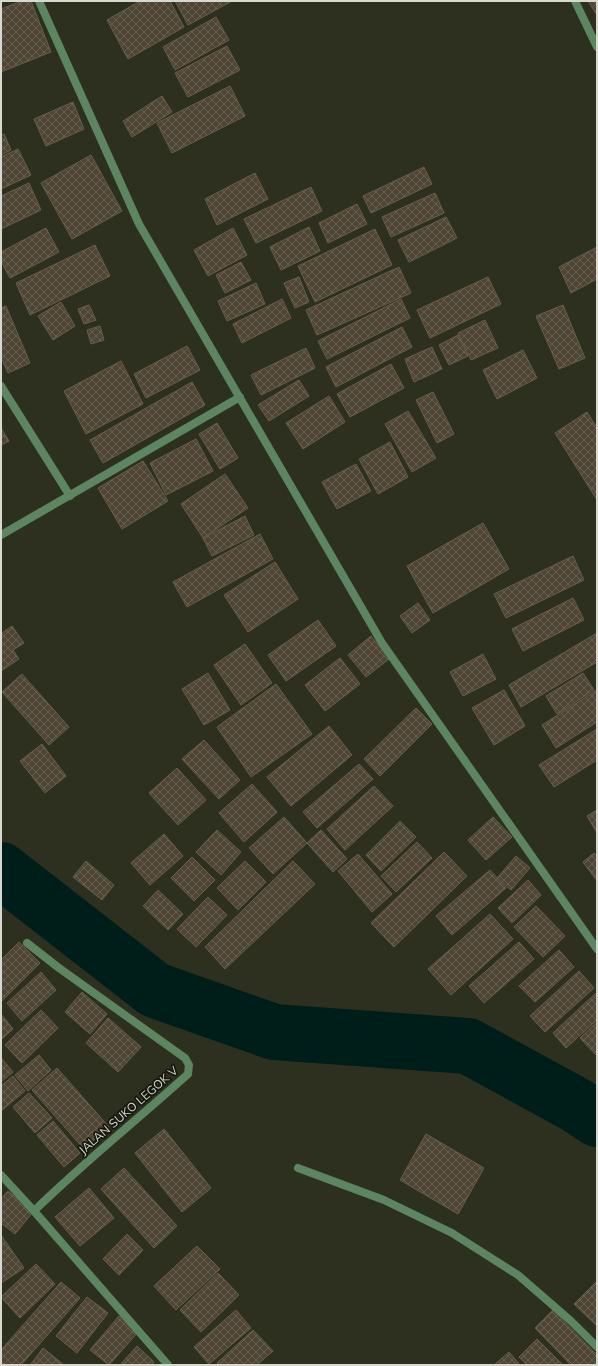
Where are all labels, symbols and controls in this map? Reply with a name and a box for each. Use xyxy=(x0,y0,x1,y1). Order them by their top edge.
street label: JALAN SUKO LEGOK V xyxy=(75,1062,181,1157)

